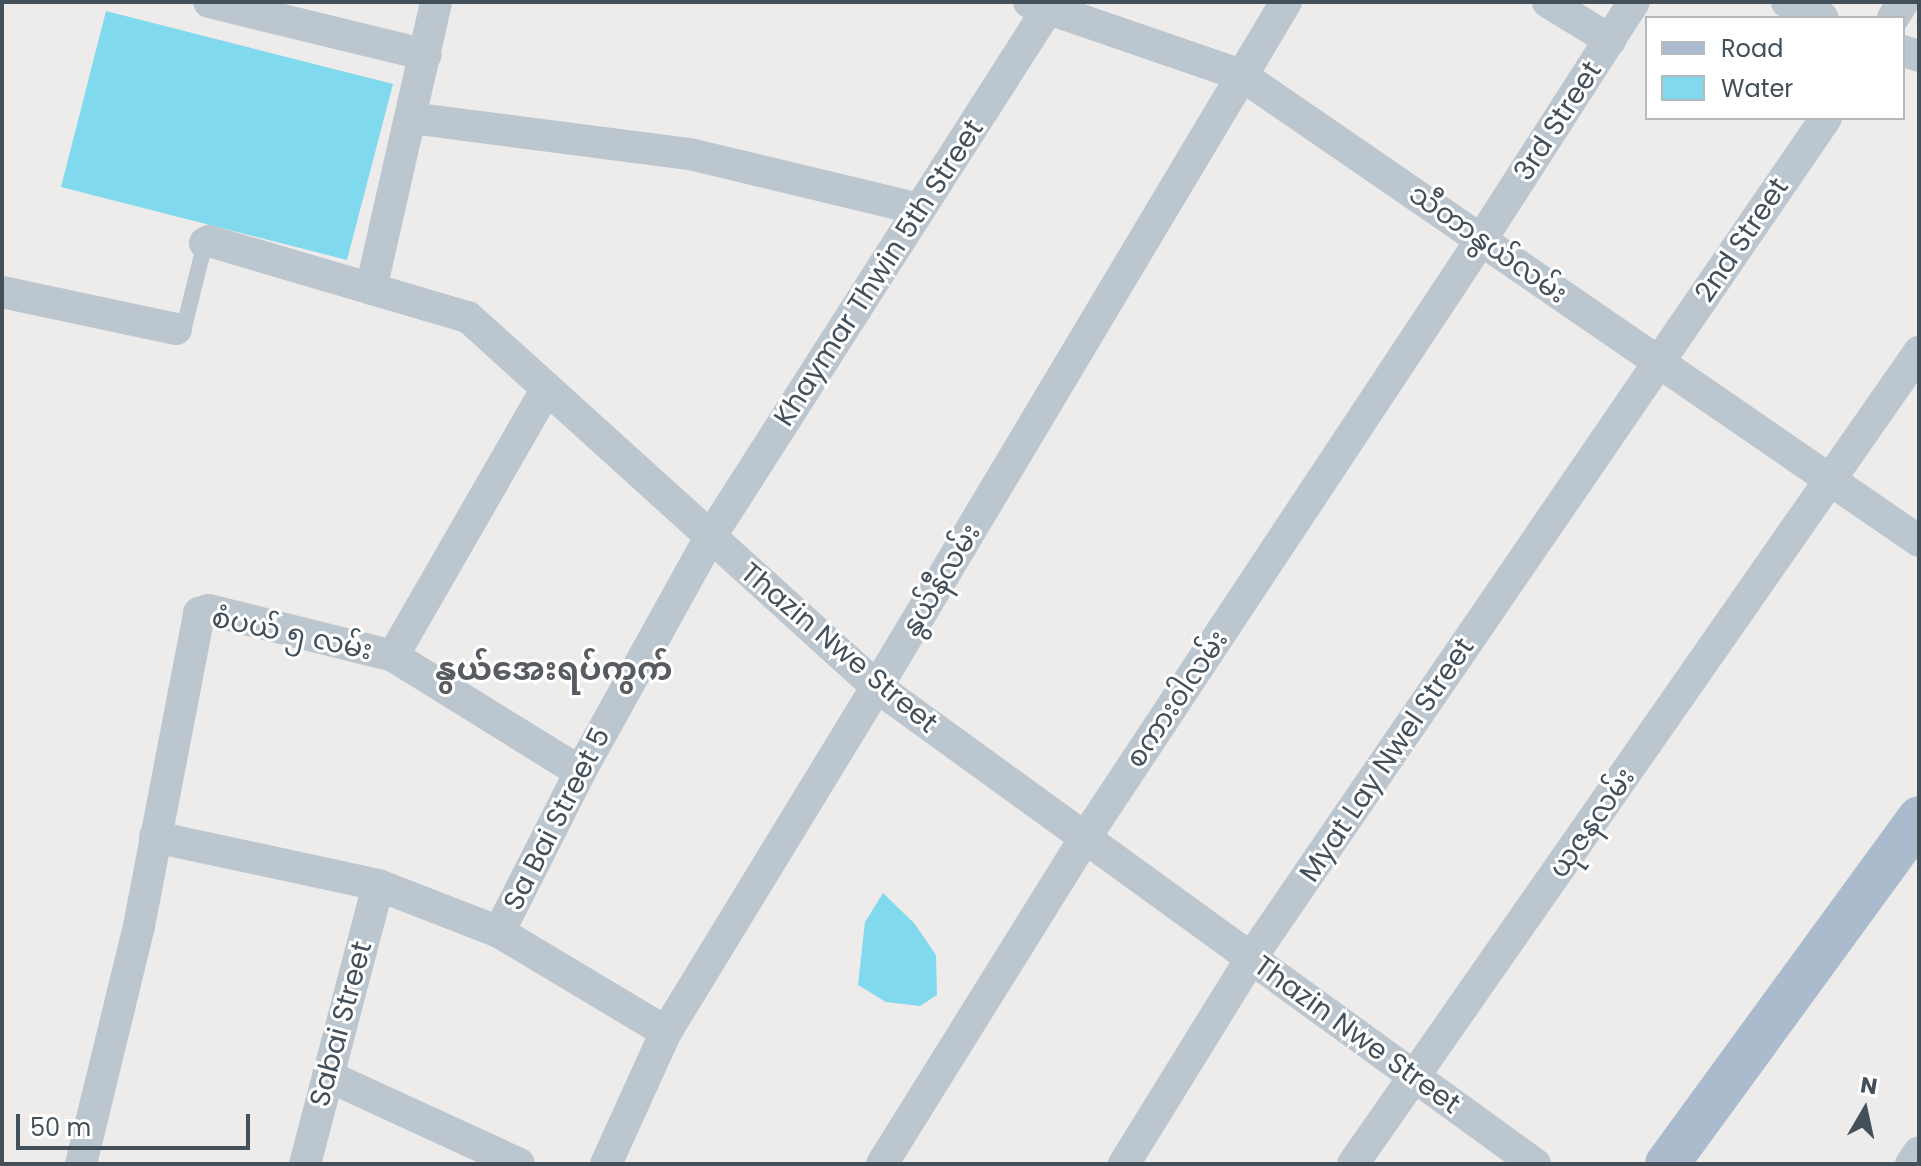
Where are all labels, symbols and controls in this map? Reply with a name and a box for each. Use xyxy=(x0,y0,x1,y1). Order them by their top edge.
legend xyxy=(1645,16,1905,120)
text: Road xyxy=(1721,32,1783,65)
street label: 3rd Street xyxy=(1507,55,1609,187)
text: Water xyxy=(1721,72,1793,105)
street label: Khaymar Thwin 5th Street xyxy=(767,114,991,432)
street label: 2nd Street xyxy=(1688,172,1796,308)
street label: သီတာနွယ်လမ်း xyxy=(1403,177,1573,311)
street label: နွယ်နီလမ်း xyxy=(894,518,988,642)
street label: Thazin Nwe Street xyxy=(734,556,944,740)
street label: စံပယ် ၅ လမ်း xyxy=(209,601,375,667)
street label: စကား၀ါလမ်း xyxy=(1119,624,1235,774)
street label: Myat Lay Nwel Street xyxy=(1293,632,1481,888)
district label: နွယ်အေးရပ်ကွက် xyxy=(435,650,673,688)
street label: Sa Bai Street 5 xyxy=(497,722,617,916)
street label: ယုဇနလမ်း xyxy=(1542,761,1642,885)
street label: Sabai Street xyxy=(303,938,379,1110)
street label: Thazin Nwe Street xyxy=(1247,949,1467,1121)
text: N xyxy=(1858,1069,1879,1102)
north arrow xyxy=(1825,1070,1905,1150)
scale bar xyxy=(20,1098,254,1148)
text: 50 m xyxy=(30,1111,91,1144)

